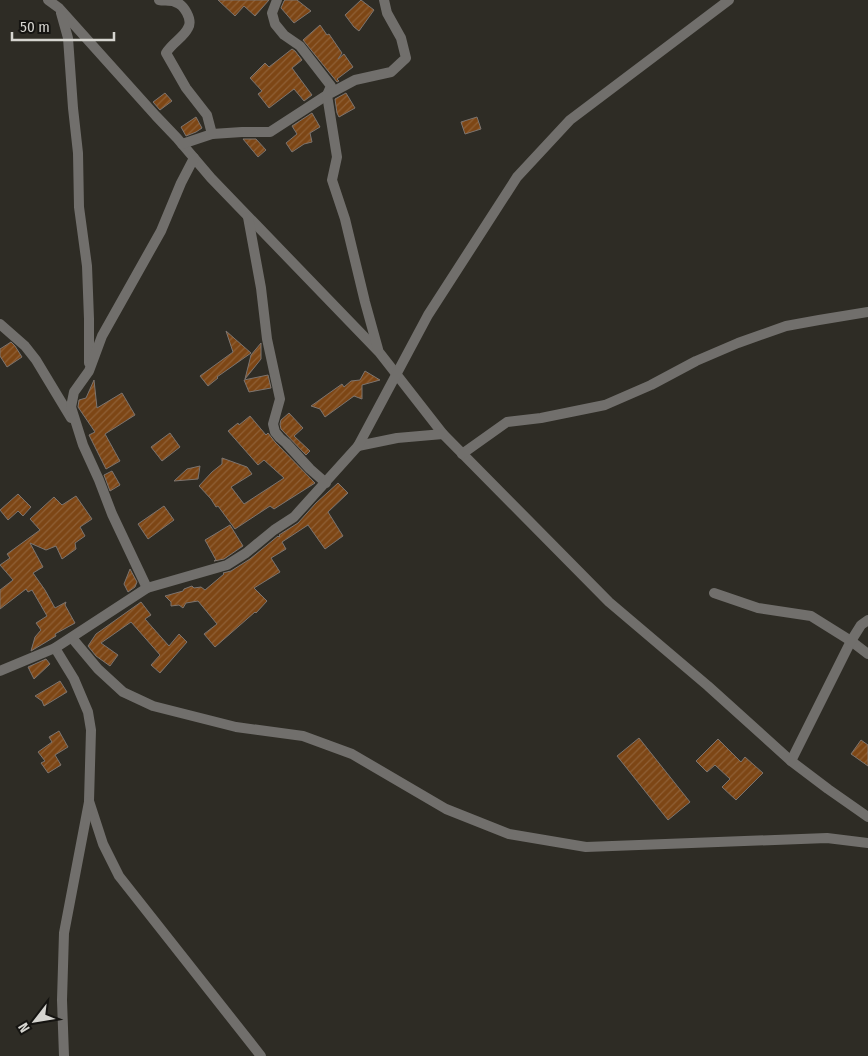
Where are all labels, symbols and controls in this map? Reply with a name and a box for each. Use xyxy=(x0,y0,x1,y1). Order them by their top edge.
scale bar xyxy=(12,10,115,42)
text: 50 m xyxy=(20,18,50,36)
north arrow xyxy=(10,996,60,1046)
text: N xyxy=(15,1019,34,1035)

